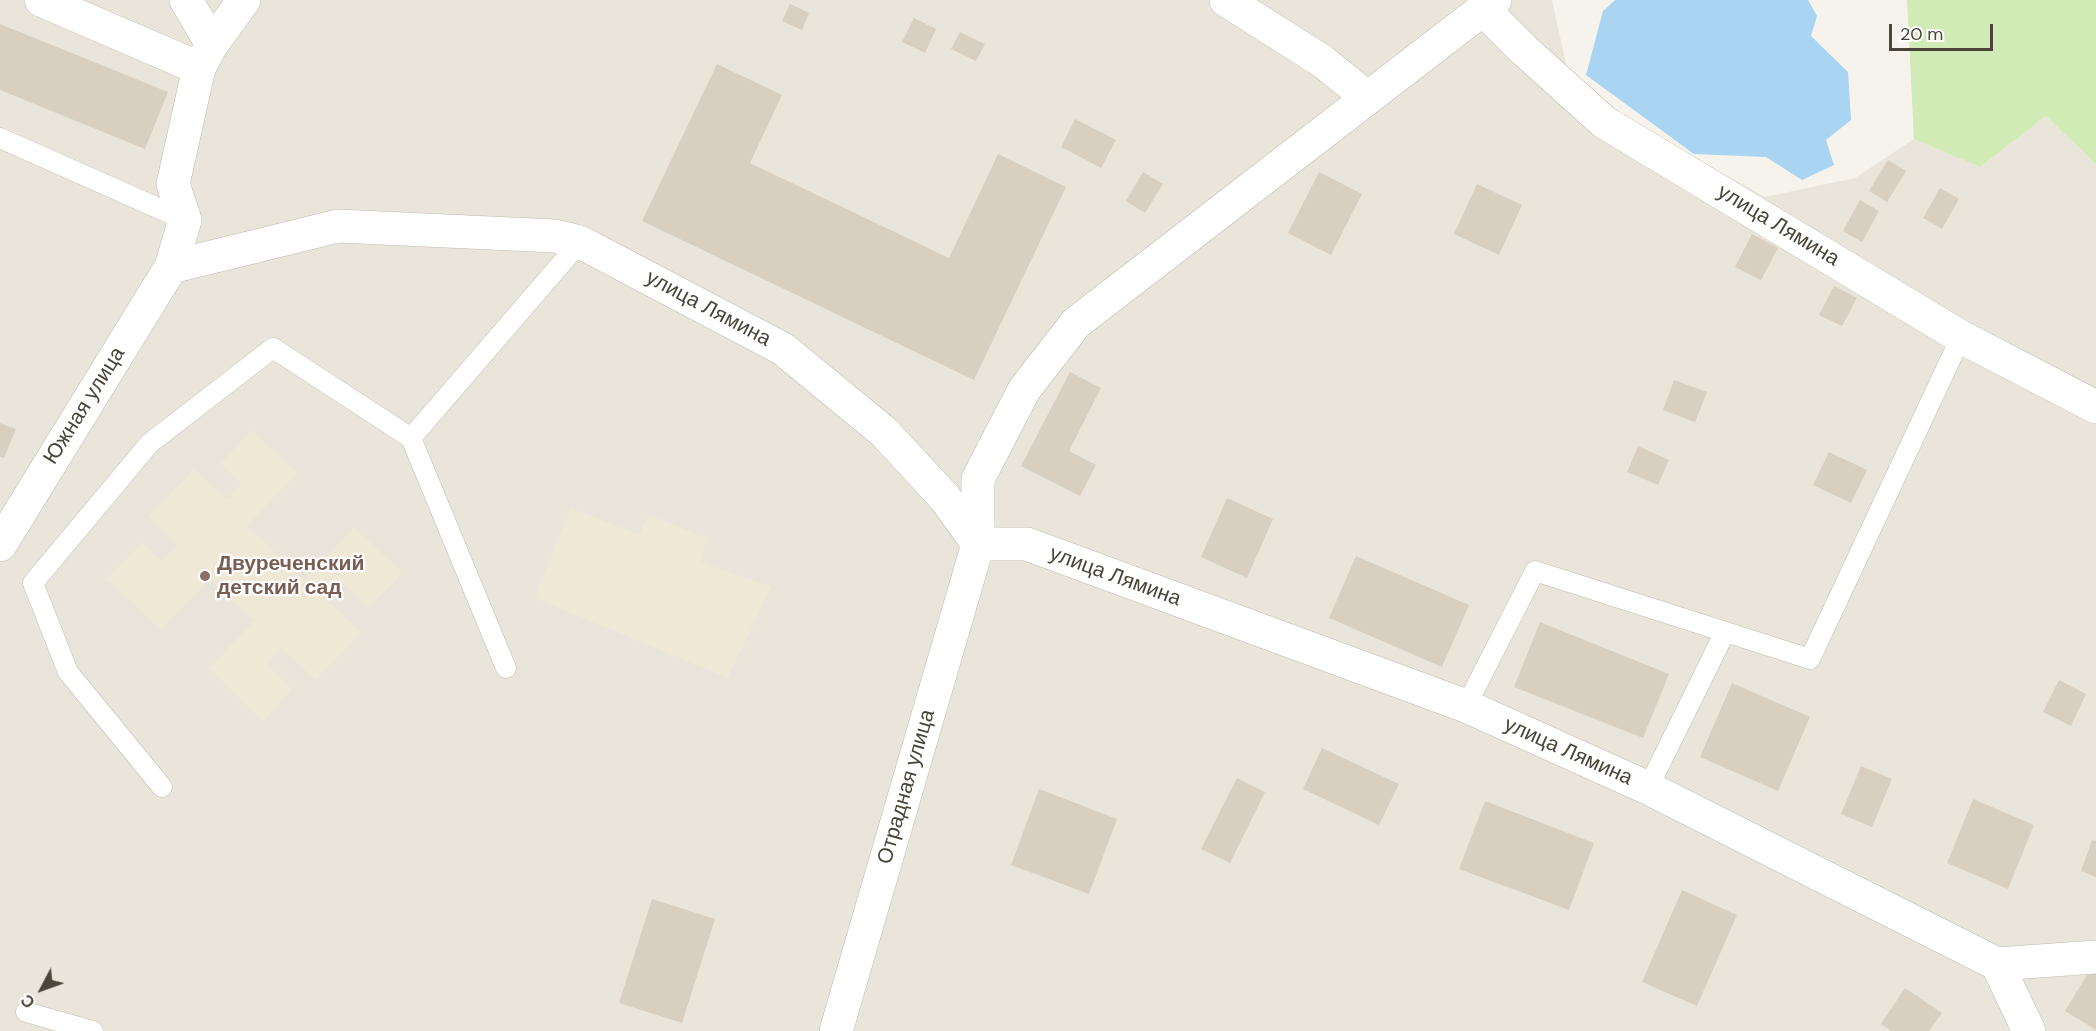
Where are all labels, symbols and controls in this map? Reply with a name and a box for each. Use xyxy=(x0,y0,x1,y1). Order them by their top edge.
scale bar xyxy=(1892,12,1996,50)
text: 20 m xyxy=(1900,22,1943,46)
street label: улица Лямина xyxy=(1712,180,1844,272)
street label: улица Лямина xyxy=(641,266,775,352)
street label: Южная улица xyxy=(39,343,131,469)
street label: улица Лямина xyxy=(1046,542,1184,612)
place label: Двуреченский детский сад xyxy=(217,551,364,601)
marker: Двуреченский детский сад xyxy=(198,569,212,583)
street label: Отрадная улица xyxy=(873,707,941,867)
street label: улица Лямина xyxy=(1500,712,1636,792)
north arrow xyxy=(12,959,72,1019)
text: С xyxy=(16,990,40,1012)

